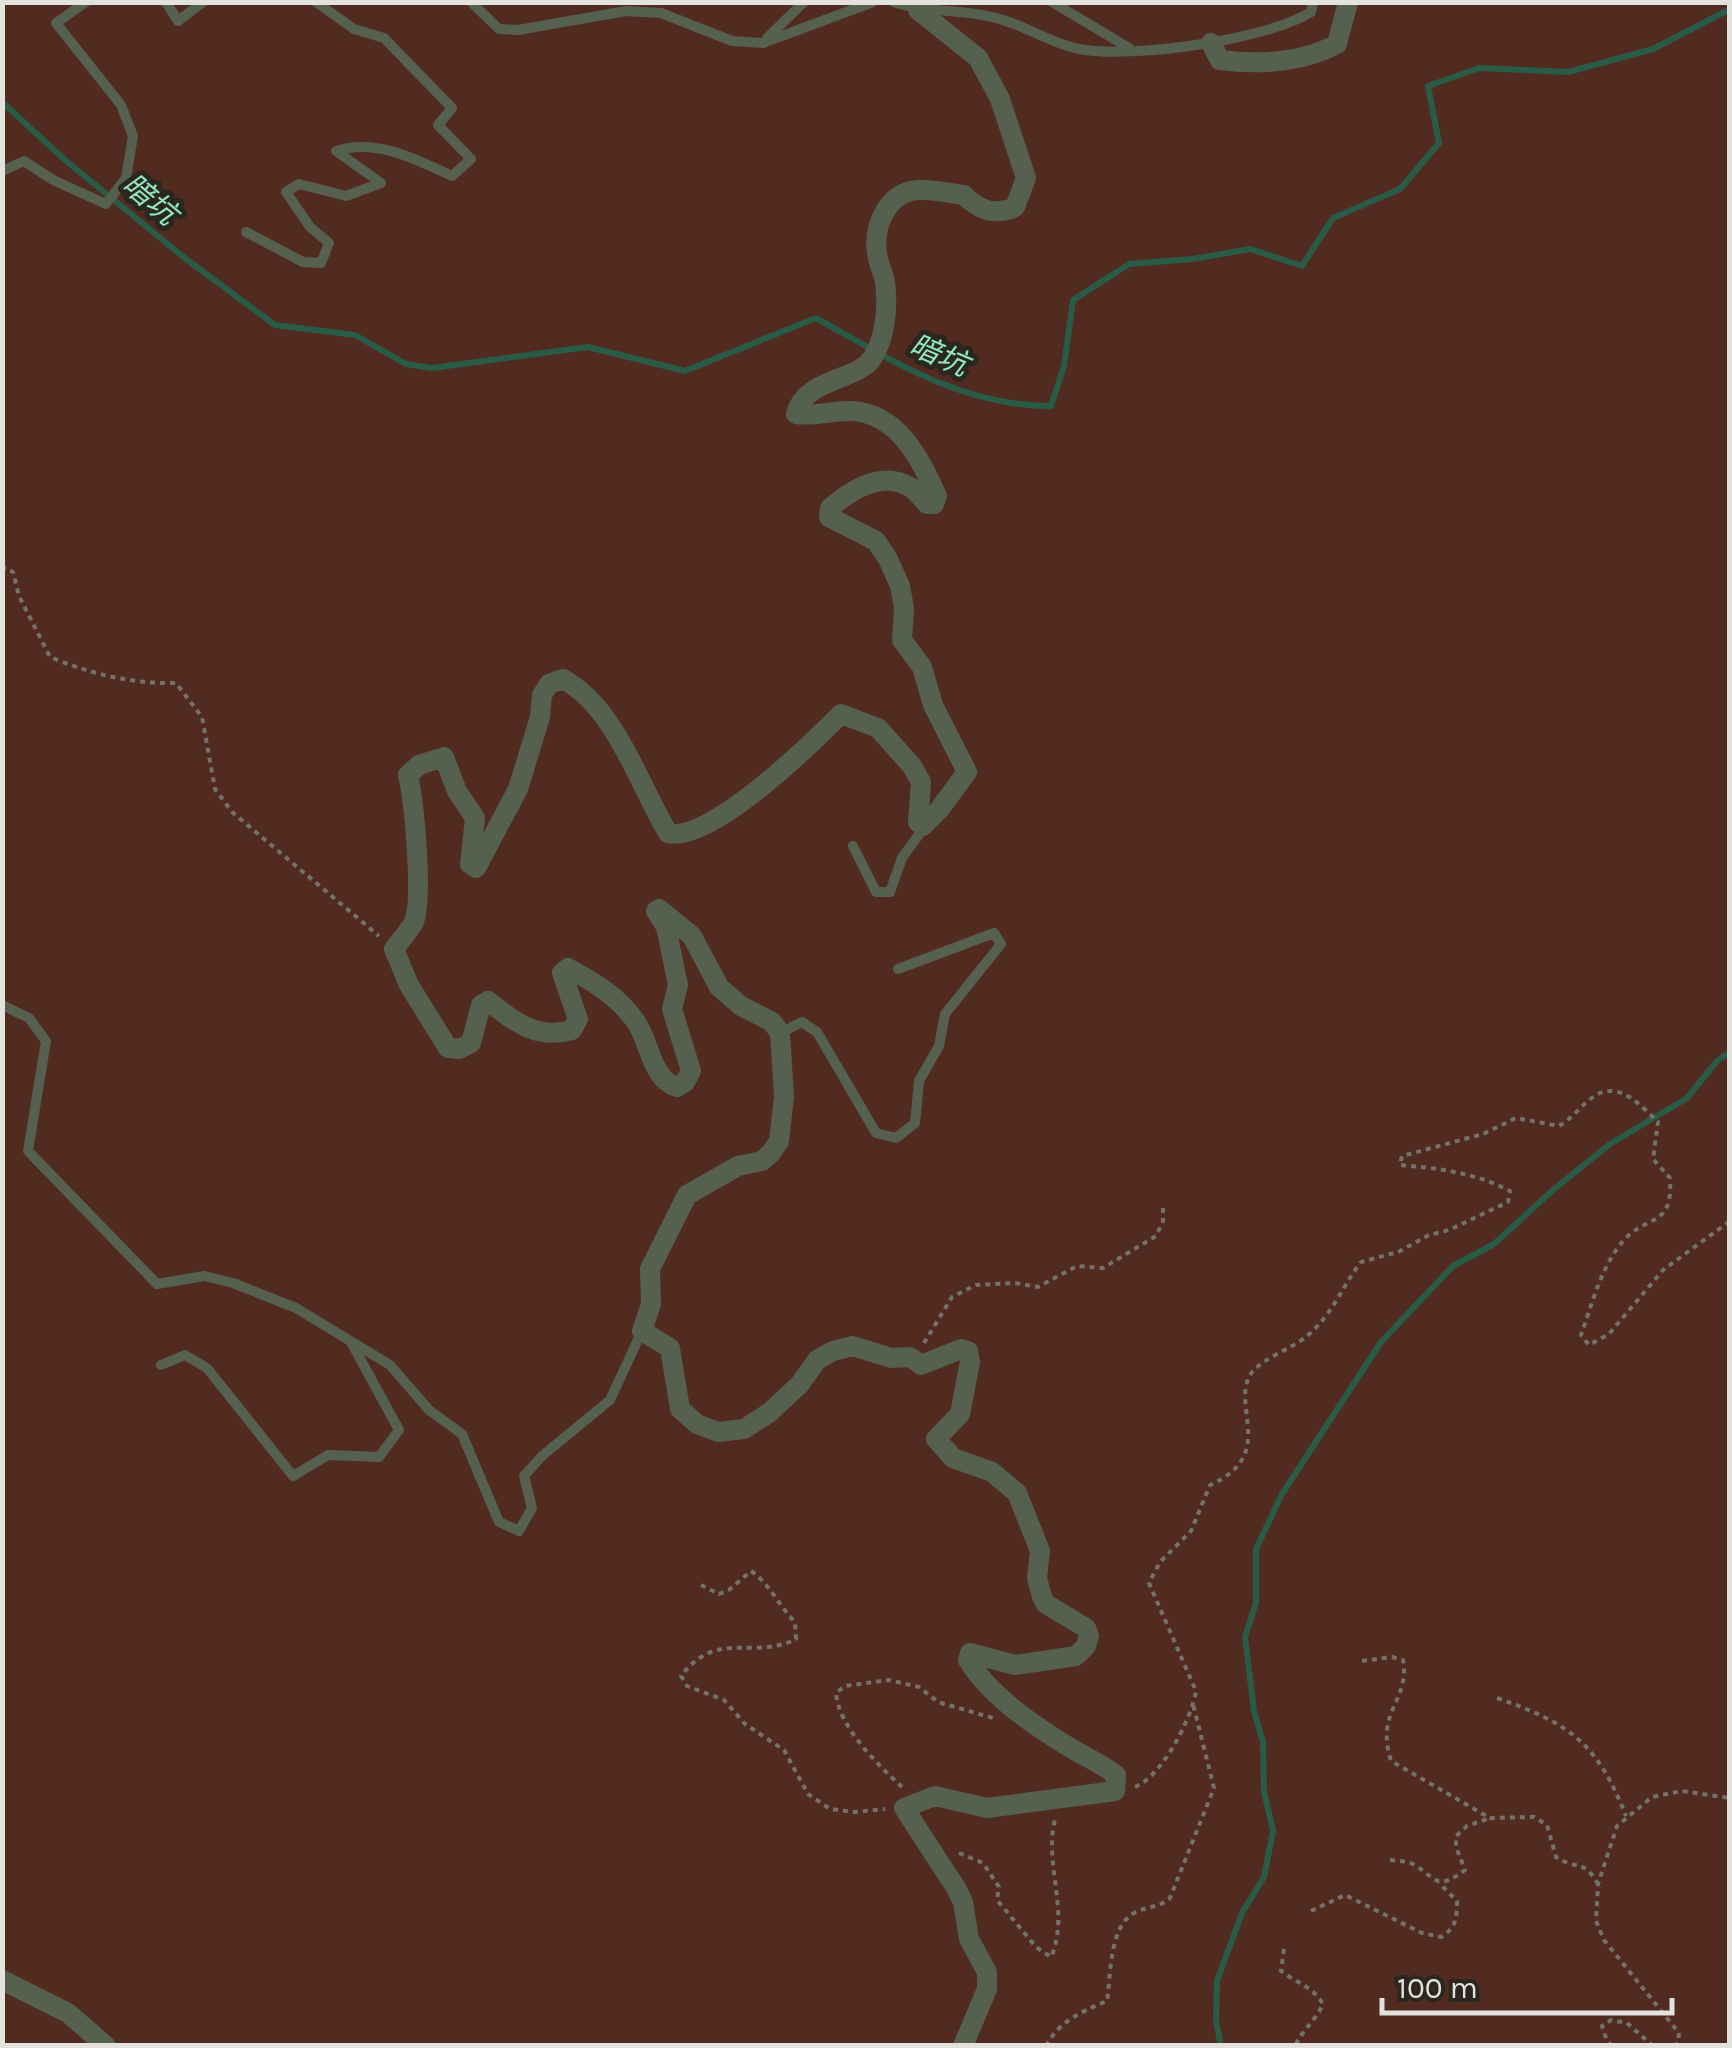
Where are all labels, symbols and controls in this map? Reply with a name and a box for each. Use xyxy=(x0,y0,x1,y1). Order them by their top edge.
water label: 暗坑 xyxy=(115,166,188,235)
water label: 暗坑 xyxy=(904,327,977,385)
scale bar xyxy=(1382,1953,1672,2015)
text: 100 m xyxy=(1397,1970,1478,2006)

